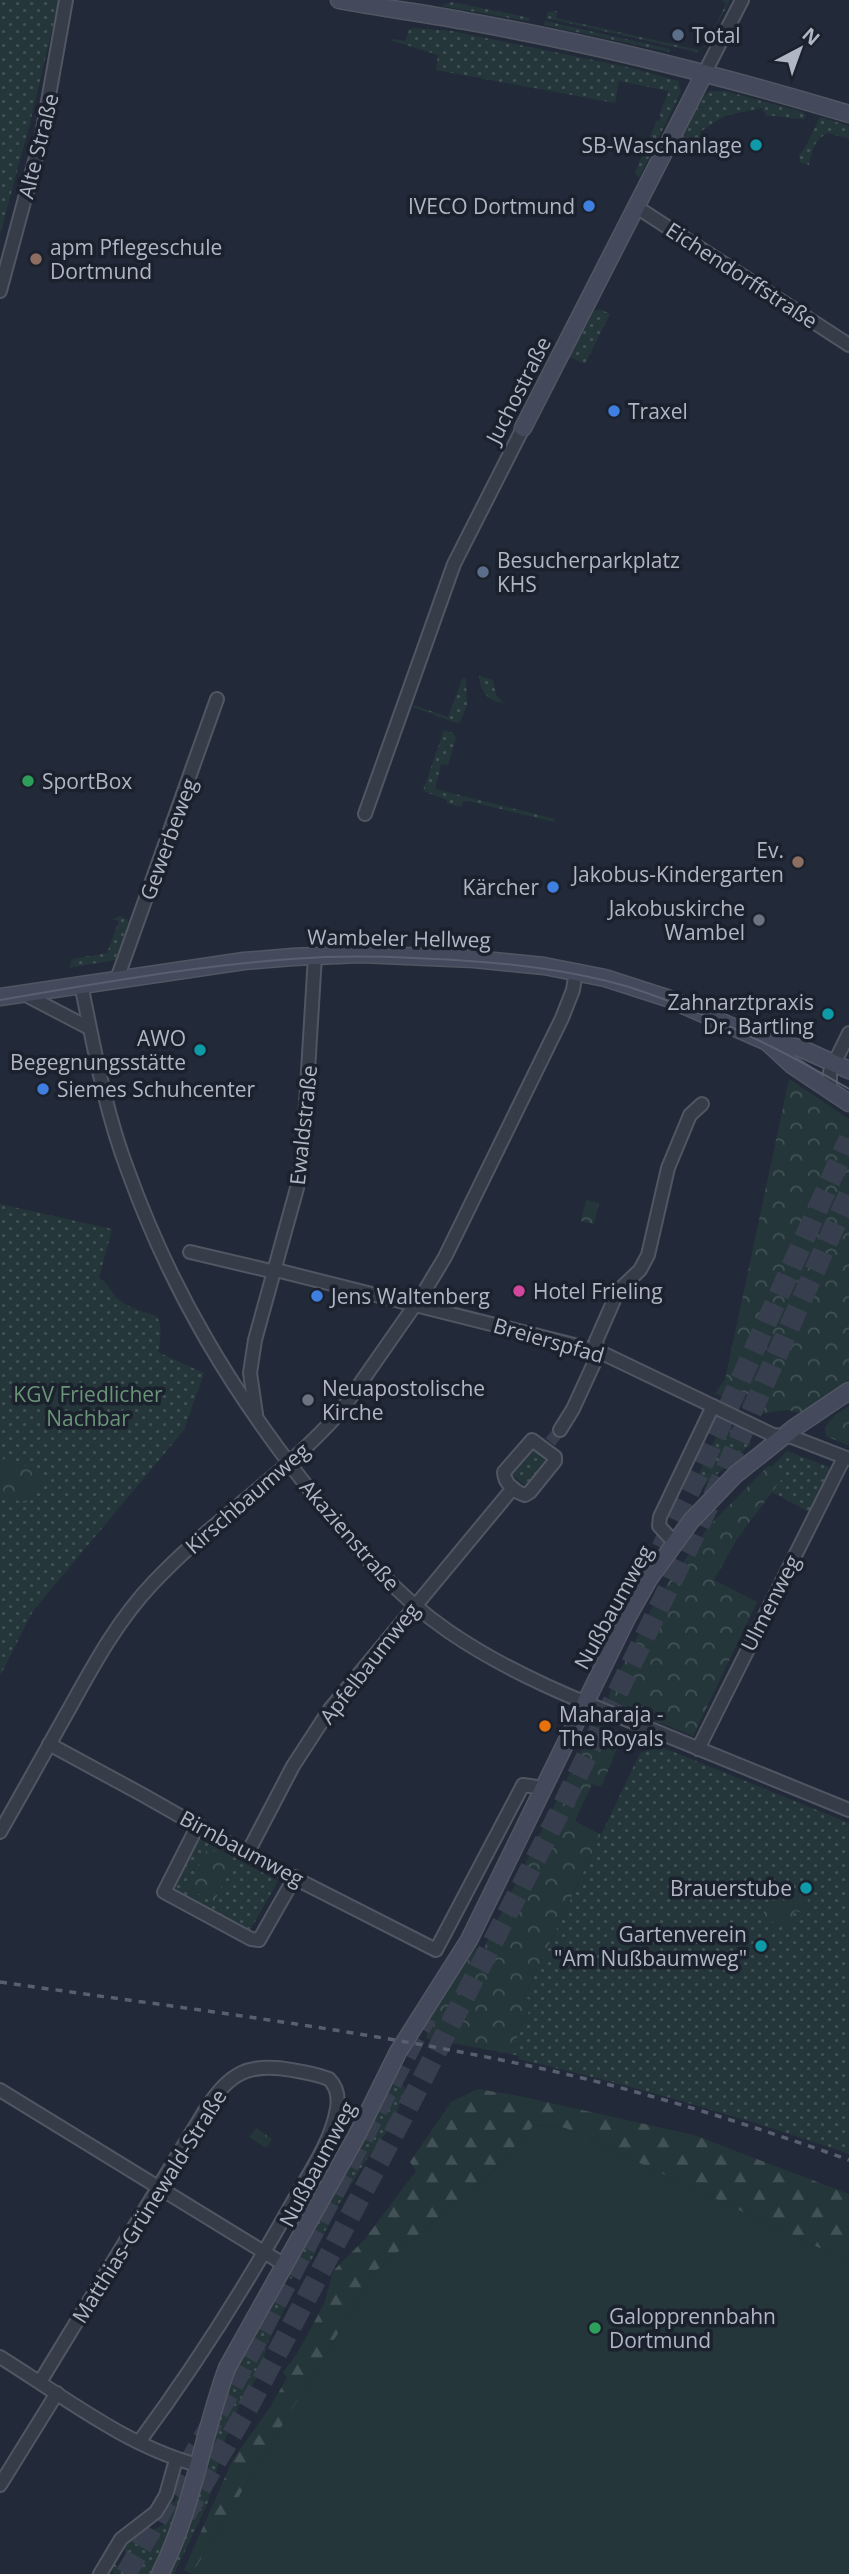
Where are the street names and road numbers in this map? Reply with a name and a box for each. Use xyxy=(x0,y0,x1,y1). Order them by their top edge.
street label: Alte Straße xyxy=(11,90,65,202)
street label: Eichendorffstraße xyxy=(661,215,823,335)
street label: Juchostraße xyxy=(478,332,557,450)
street label: Gewerbeweg xyxy=(133,774,203,904)
street label: Wambeler Hellweg xyxy=(307,922,491,954)
street label: Ewaldstraße xyxy=(283,1064,323,1186)
street label: Breierspfad xyxy=(490,1311,608,1369)
street label: Kirschbaumweg xyxy=(179,1436,315,1560)
street label: Akazienstraße xyxy=(294,1474,406,1596)
street label: Nußbaumweg xyxy=(567,1540,659,1674)
street label: Ulmenweg xyxy=(734,1550,806,1656)
street label: Apfelbaumweg xyxy=(313,1597,425,1729)
street label: Birnbaumweg xyxy=(175,1804,309,1892)
street label: Matthias-Grünewald-Straße xyxy=(65,2084,233,2328)
street label: Nußbaumweg xyxy=(272,2096,362,2232)

